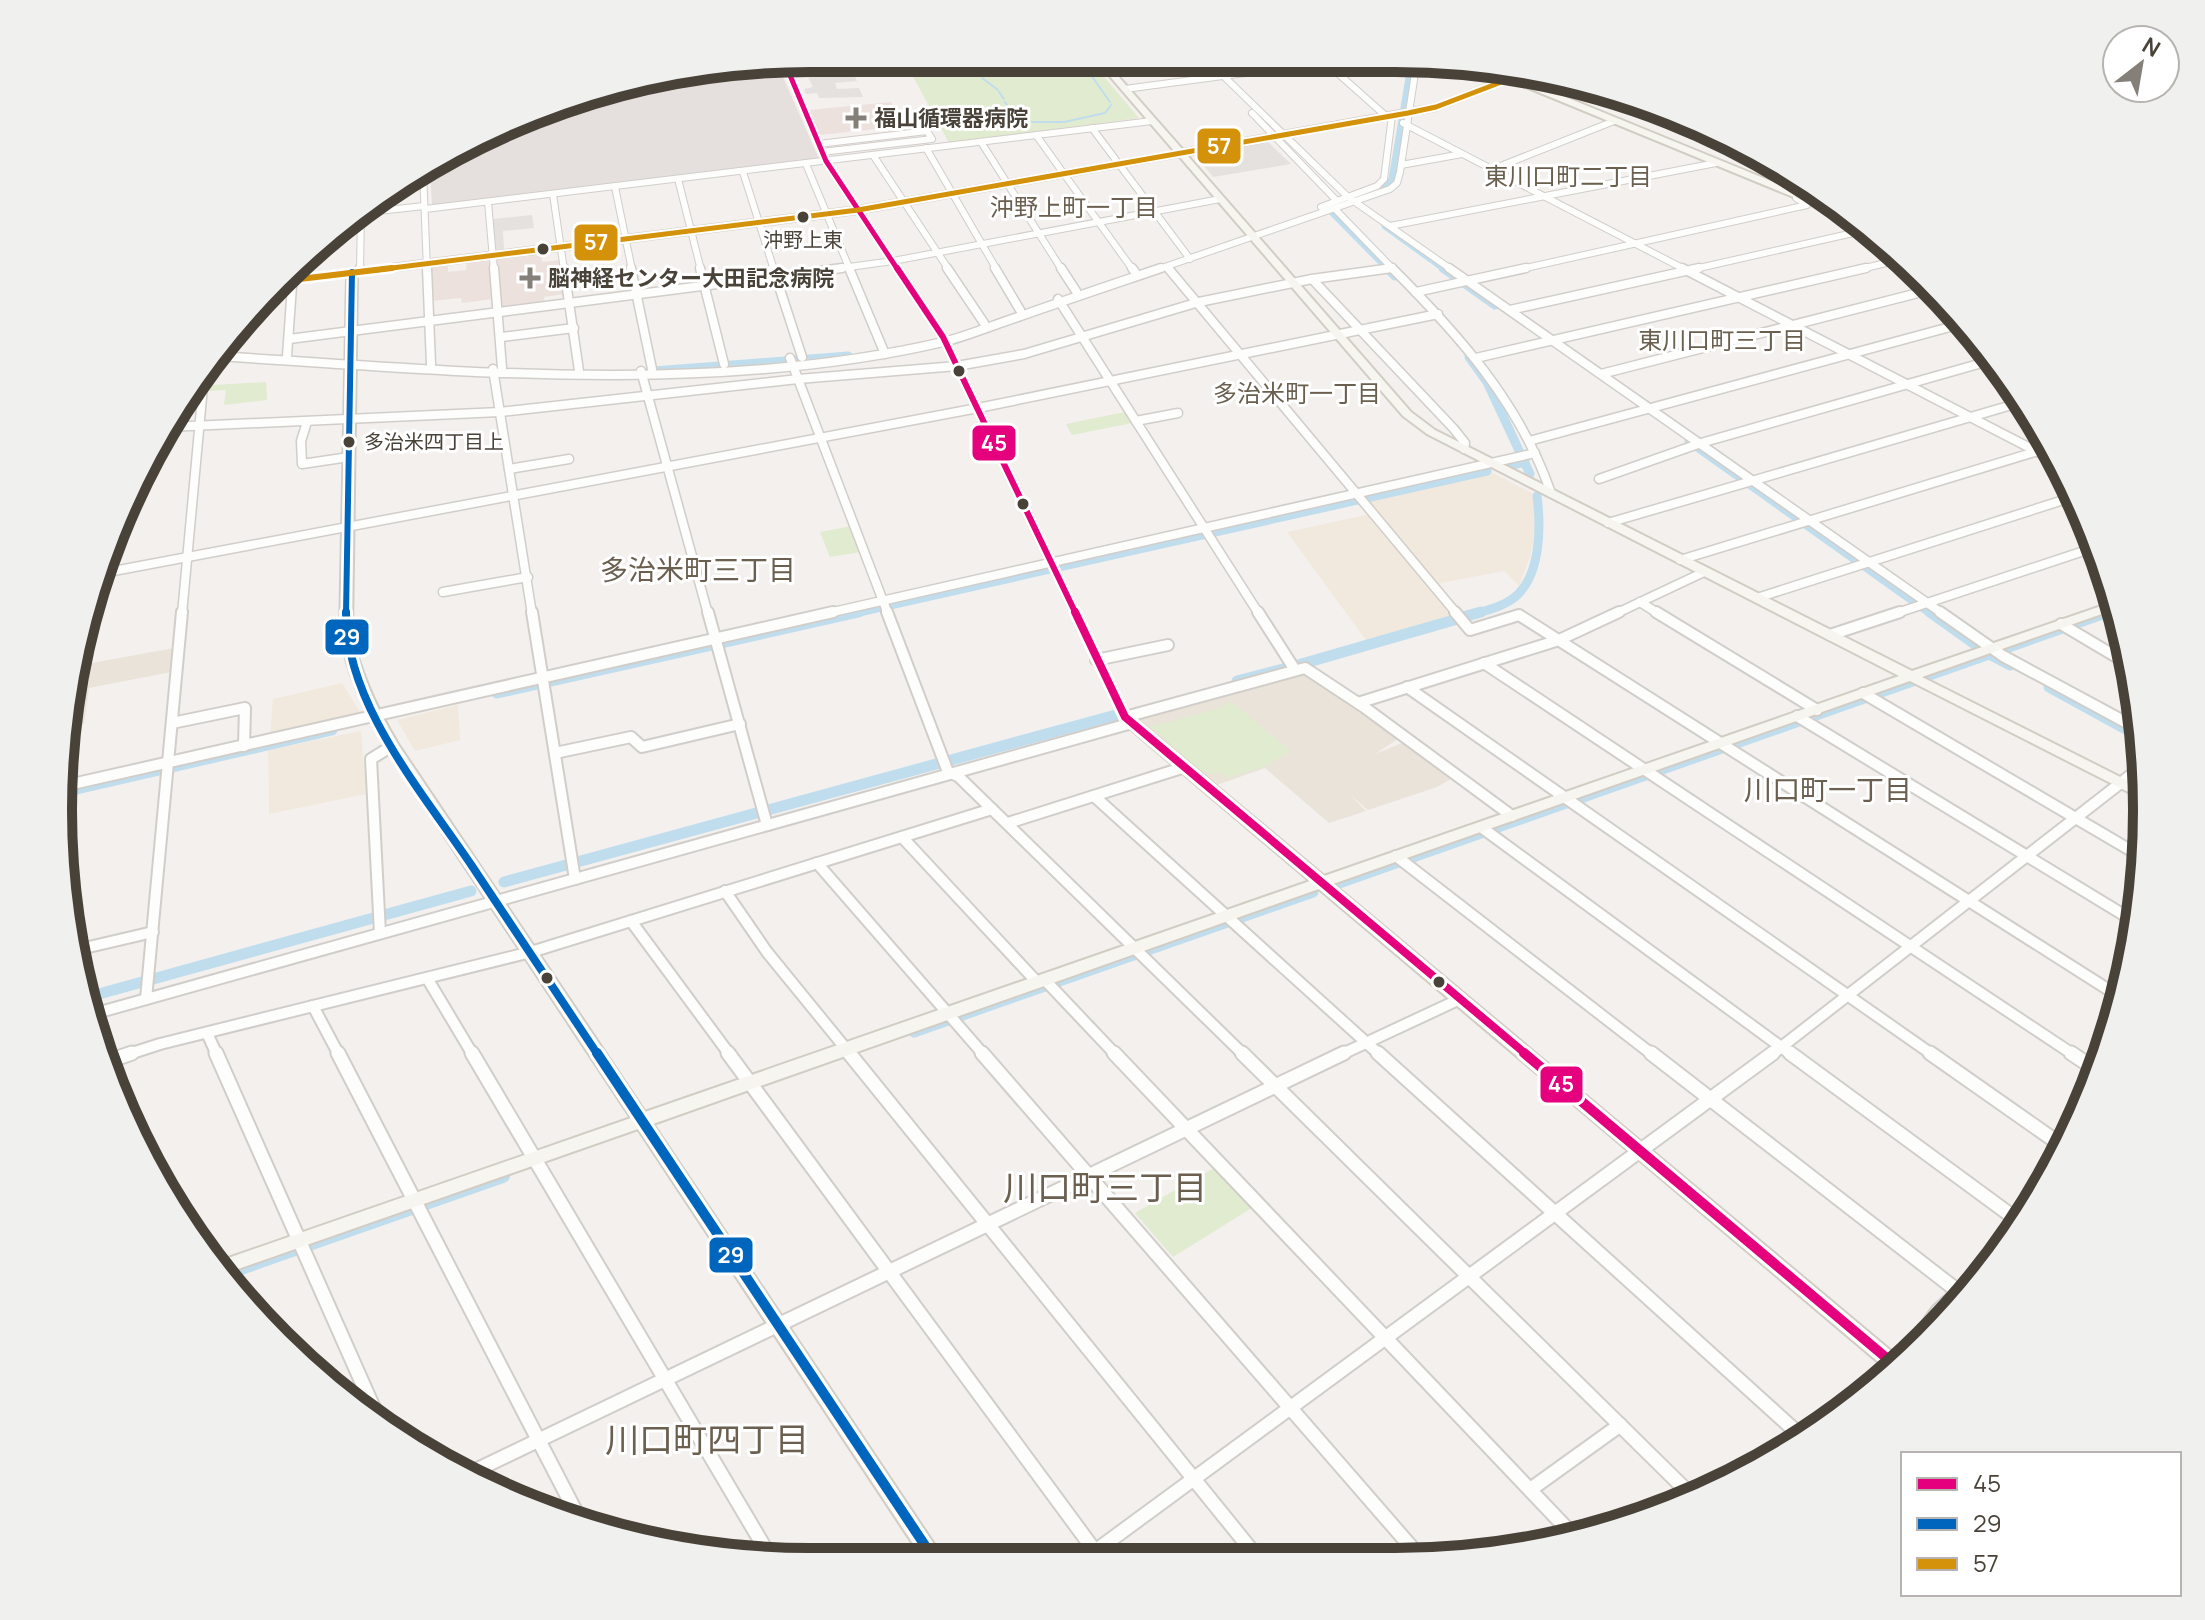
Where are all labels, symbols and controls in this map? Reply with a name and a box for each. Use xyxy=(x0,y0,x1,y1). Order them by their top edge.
north arrow xyxy=(2101,24,2181,104)
text: N xyxy=(2137,30,2166,64)
place label: 福山循環器病院 xyxy=(874,103,1028,133)
marker: 福山循環器病院 xyxy=(845,107,867,129)
line badge: 57 xyxy=(1196,127,1242,165)
text: 57 xyxy=(1207,131,1231,161)
district label: 東川口町二丁目 xyxy=(1484,159,1652,192)
district label: 沖野上町一丁目 xyxy=(990,190,1158,223)
marker: 沖野上東 xyxy=(795,209,811,225)
line badge: 57 xyxy=(573,223,619,262)
place label: 沖野上東 xyxy=(763,226,843,253)
text: 57 xyxy=(584,227,608,257)
unlabelled marker xyxy=(535,241,551,257)
place label: 脳神経センター大田記念病院 xyxy=(548,263,834,293)
marker: 脳神経センター大田記念病院 xyxy=(519,267,541,289)
district label: 東川口町三丁目 xyxy=(1638,323,1806,356)
unlabelled marker xyxy=(951,363,967,379)
district label: 多治米町一丁目 xyxy=(1213,376,1381,409)
line badge: 45 xyxy=(971,424,1017,462)
place label: 多治米四丁目上 xyxy=(364,428,504,455)
text: 45 xyxy=(981,428,1007,458)
marker: 多治米四丁目上 xyxy=(341,434,357,450)
unlabelled marker xyxy=(1015,496,1031,512)
district label: 多治米町三丁目 xyxy=(600,550,796,588)
line badge: 29 xyxy=(324,618,370,656)
text: 29 xyxy=(334,622,360,652)
district label: 川口町一丁目 xyxy=(1744,770,1912,808)
unlabelled marker xyxy=(539,970,555,986)
unlabelled marker xyxy=(1431,974,1447,990)
line badge: 45 xyxy=(1539,1065,1584,1104)
text: 45 xyxy=(1548,1069,1574,1099)
district label: 川口町三丁目 xyxy=(1003,1164,1207,1210)
line badge: 29 xyxy=(708,1236,754,1274)
text: 29 xyxy=(718,1240,744,1270)
district label: 川口町四丁目 xyxy=(605,1416,809,1462)
legend xyxy=(1901,1452,2181,1596)
text: 45 xyxy=(1973,1466,2001,1499)
text: 29 xyxy=(1973,1506,2002,1539)
text: 57 xyxy=(1973,1546,1999,1579)

